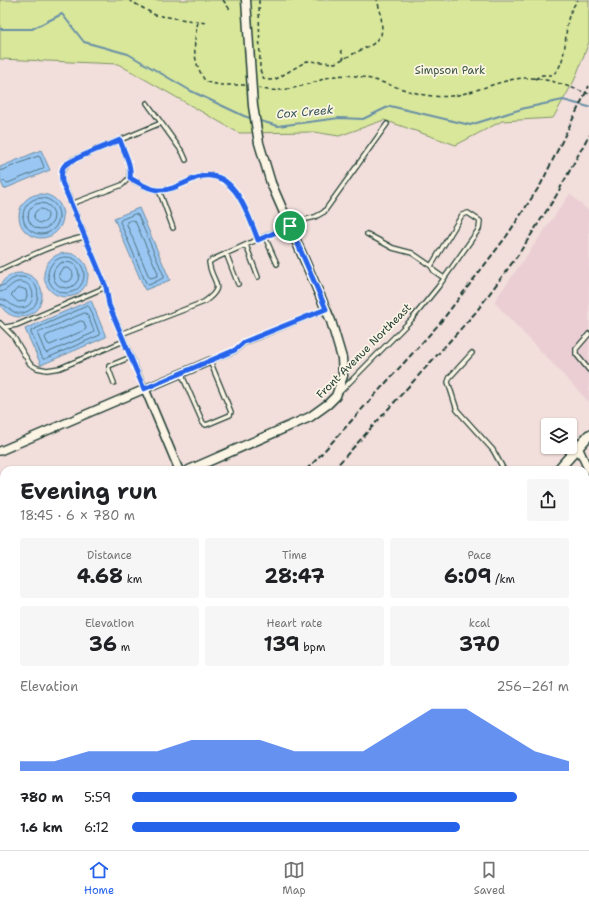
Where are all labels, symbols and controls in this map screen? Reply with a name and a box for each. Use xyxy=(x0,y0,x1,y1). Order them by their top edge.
park label: Simpson Park xyxy=(415,63,485,78)
water label: Cox Creek xyxy=(276,102,334,122)
pin xyxy=(273,209,307,243)
icon: arrive xyxy=(279,215,301,237)
street label: Front Avenue Northeast xyxy=(313,300,415,402)
map controls xyxy=(541,418,577,454)
button: layers xyxy=(541,418,577,454)
text: Evening run xyxy=(20,477,157,506)
button: share xyxy=(527,479,569,521)
text: 18:45 · 6 × 780 m xyxy=(20,507,135,524)
text: Distance xyxy=(87,548,132,563)
text: Time xyxy=(282,548,307,563)
text: Pace xyxy=(467,548,492,563)
text: 4.68 xyxy=(77,563,123,589)
text: 28:47 xyxy=(264,563,325,589)
text: 6:09 xyxy=(444,563,492,589)
text: km xyxy=(123,572,142,587)
text: /km xyxy=(492,572,515,587)
text: Elevation xyxy=(85,616,134,631)
text: Heart rate xyxy=(266,616,323,631)
text: kcal xyxy=(469,616,490,631)
text: 36 xyxy=(89,631,117,657)
text: 139 xyxy=(263,631,300,657)
text: 370 xyxy=(459,631,500,657)
text: m xyxy=(117,640,130,655)
text: bpm xyxy=(300,640,326,655)
text: Elevation xyxy=(20,678,78,695)
text: 256–261 m xyxy=(497,678,569,695)
text: 780 m xyxy=(20,789,63,806)
text: 5:59 xyxy=(84,789,111,806)
text: 1.6 km xyxy=(20,819,63,836)
text: 6:12 xyxy=(84,819,109,836)
tab: Home xyxy=(84,859,114,898)
tab: Map xyxy=(282,859,306,898)
tab: Saved xyxy=(474,859,505,898)

